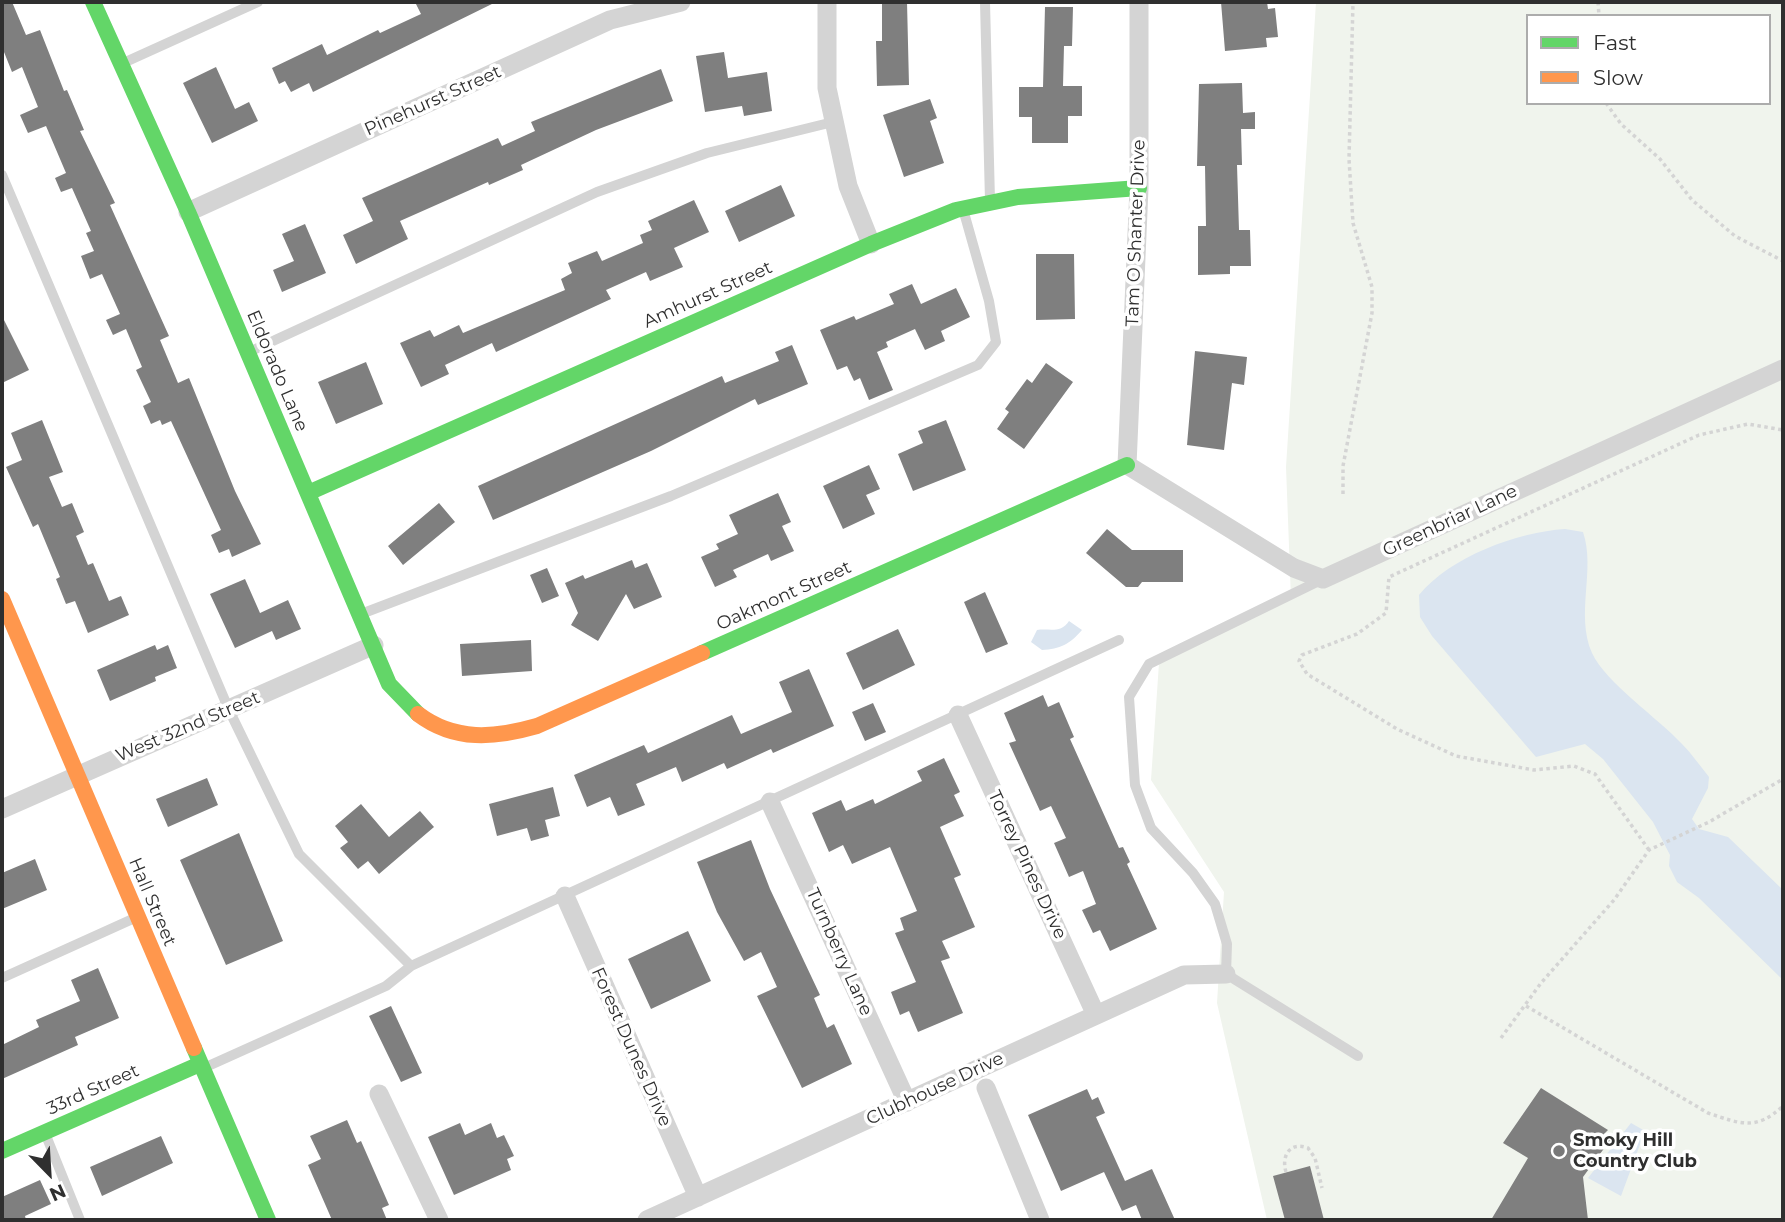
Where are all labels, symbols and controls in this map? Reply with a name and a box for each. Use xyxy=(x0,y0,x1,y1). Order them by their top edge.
legend xyxy=(1526,14,1771,105)
text: Fast xyxy=(1593,30,1637,55)
street label: Pinehurst Street xyxy=(361,61,505,141)
text: Slow xyxy=(1593,65,1643,90)
street label: Tam O Shanter Drive xyxy=(1122,139,1150,327)
street label: Amhurst Street xyxy=(640,257,776,333)
street label: Eldorado Lane xyxy=(242,307,312,435)
street label: Greenbriar Lane xyxy=(1379,480,1521,562)
street label: Oakmont Street xyxy=(713,557,855,635)
street label: West 32nd Street xyxy=(113,687,263,767)
street label: Torrey Pines Drive xyxy=(983,787,1071,943)
street label: Hall Street xyxy=(124,854,180,950)
street label: Turnberry Lane xyxy=(801,885,877,1019)
street label: Forest Dunes Drive xyxy=(586,964,676,1130)
street label: Clubhouse Drive xyxy=(863,1048,1007,1130)
street label: 33rd Street xyxy=(44,1060,142,1120)
place label: Smoky Hill Country Club xyxy=(1573,1130,1697,1172)
north arrow xyxy=(14,1138,84,1208)
marker: Smoky Hill Country Club xyxy=(1551,1143,1567,1159)
text: N xyxy=(46,1179,69,1206)

